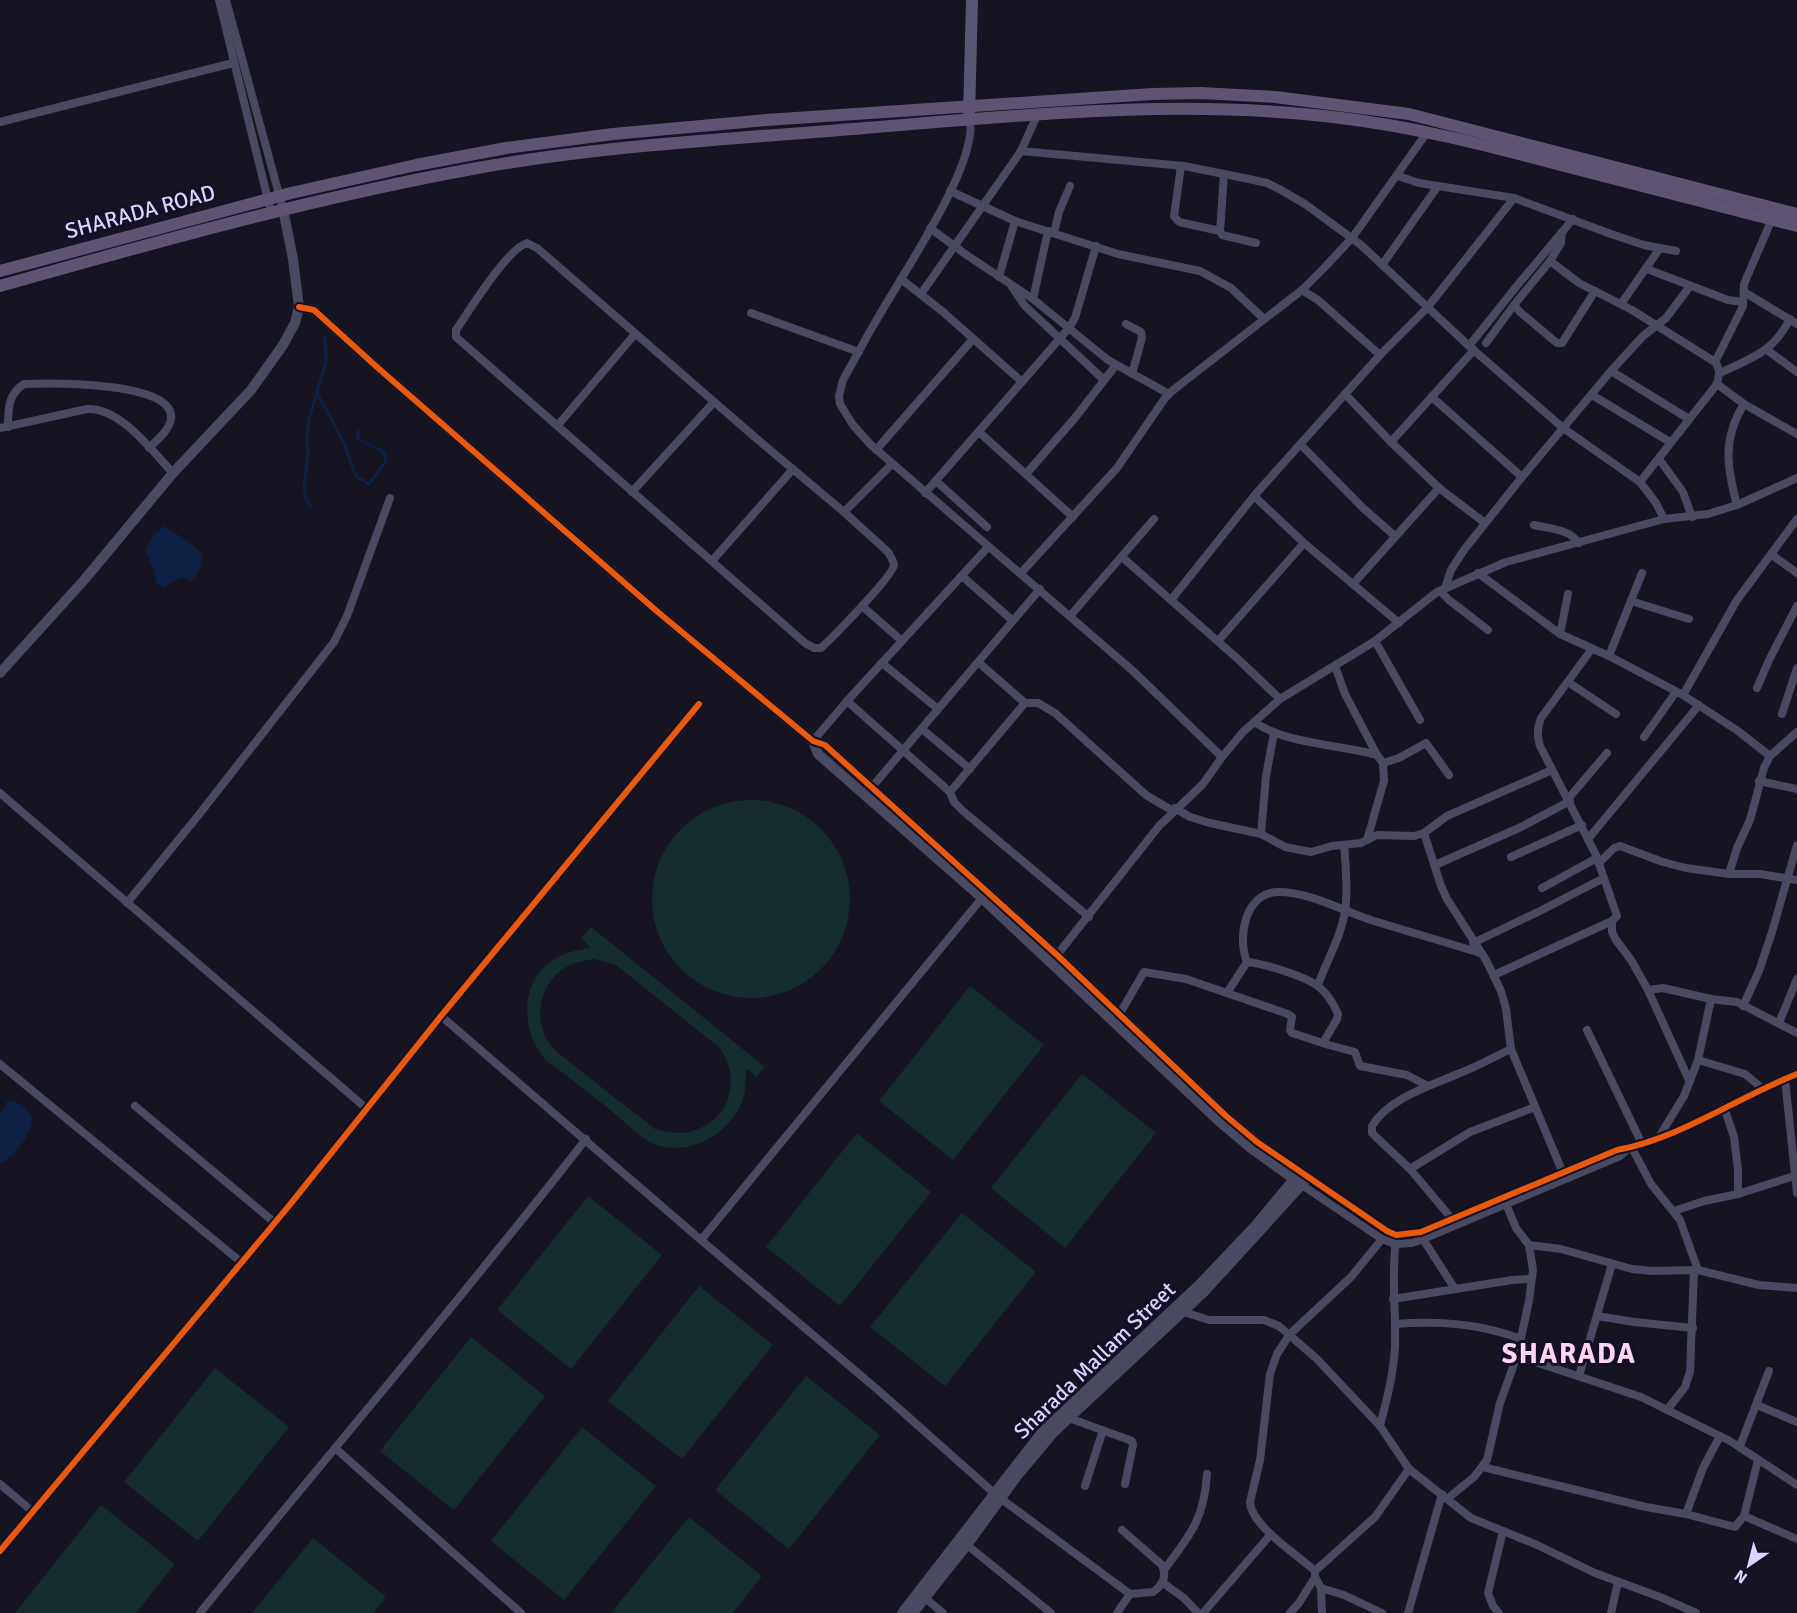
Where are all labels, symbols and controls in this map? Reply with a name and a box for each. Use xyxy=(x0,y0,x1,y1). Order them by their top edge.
street label: SHARADA ROAD xyxy=(62,178,218,244)
street label: Sharada Mallam Street xyxy=(1008,1276,1181,1445)
district label: SHARADA xyxy=(1502,1337,1636,1371)
north arrow xyxy=(1719,1535,1779,1595)
text: N xyxy=(1731,1565,1751,1588)

